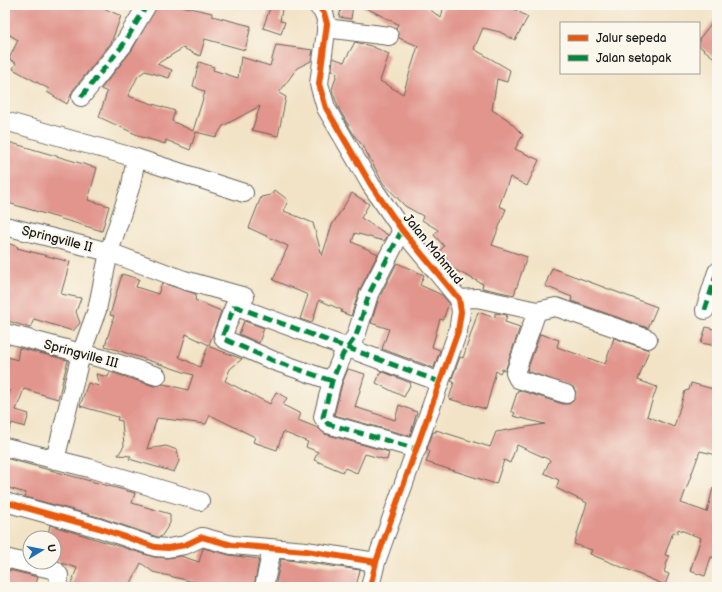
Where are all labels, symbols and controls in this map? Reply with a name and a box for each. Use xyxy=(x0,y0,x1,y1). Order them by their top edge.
legend xyxy=(560,22,700,74)
text: Jalur sepeda xyxy=(596,31,667,46)
text: Jalan setapak xyxy=(596,51,671,66)
street label: Jalan Mahmud xyxy=(400,211,466,287)
street label: Springville II xyxy=(20,222,94,256)
street label: Springville III xyxy=(42,336,120,372)
north arrow xyxy=(22,530,62,570)
text: U xyxy=(44,543,58,553)

